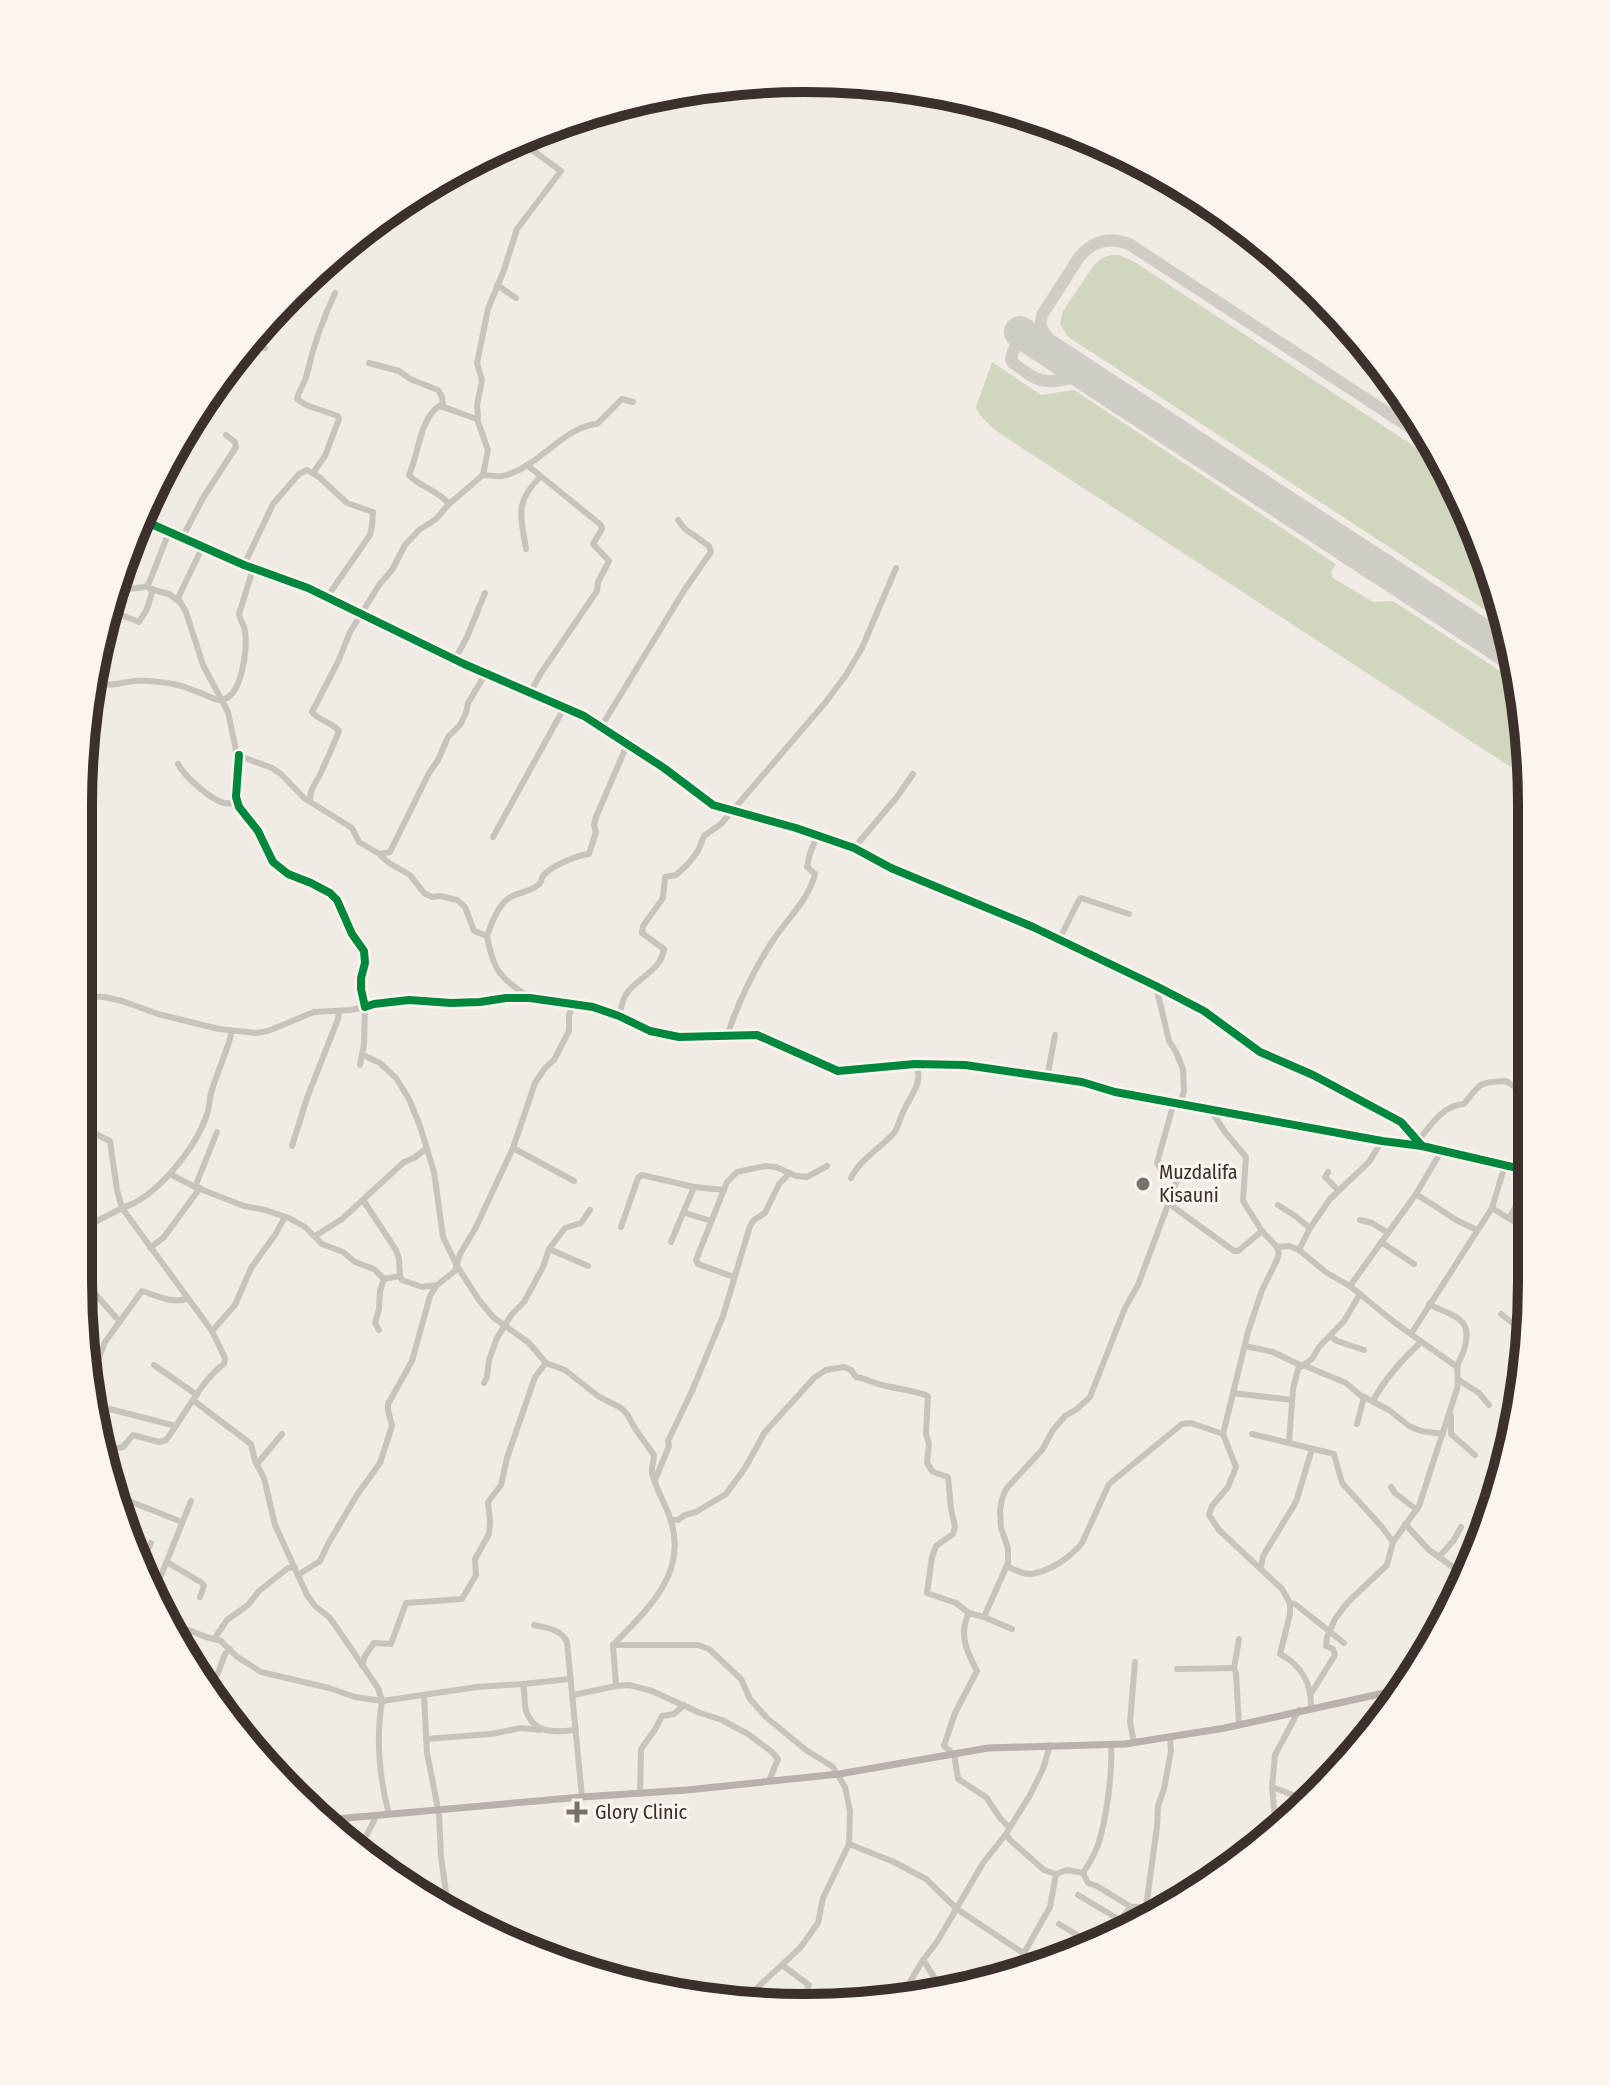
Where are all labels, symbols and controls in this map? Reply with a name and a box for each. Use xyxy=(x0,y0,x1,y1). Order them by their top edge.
place label: Muzdalifa Kisauni xyxy=(1159,1160,1238,1207)
marker: Muzdalifa Kisauni xyxy=(1134,1175,1152,1193)
place label: Glory Clinic xyxy=(595,1800,688,1824)
marker: Glory Clinic xyxy=(566,1801,588,1823)

